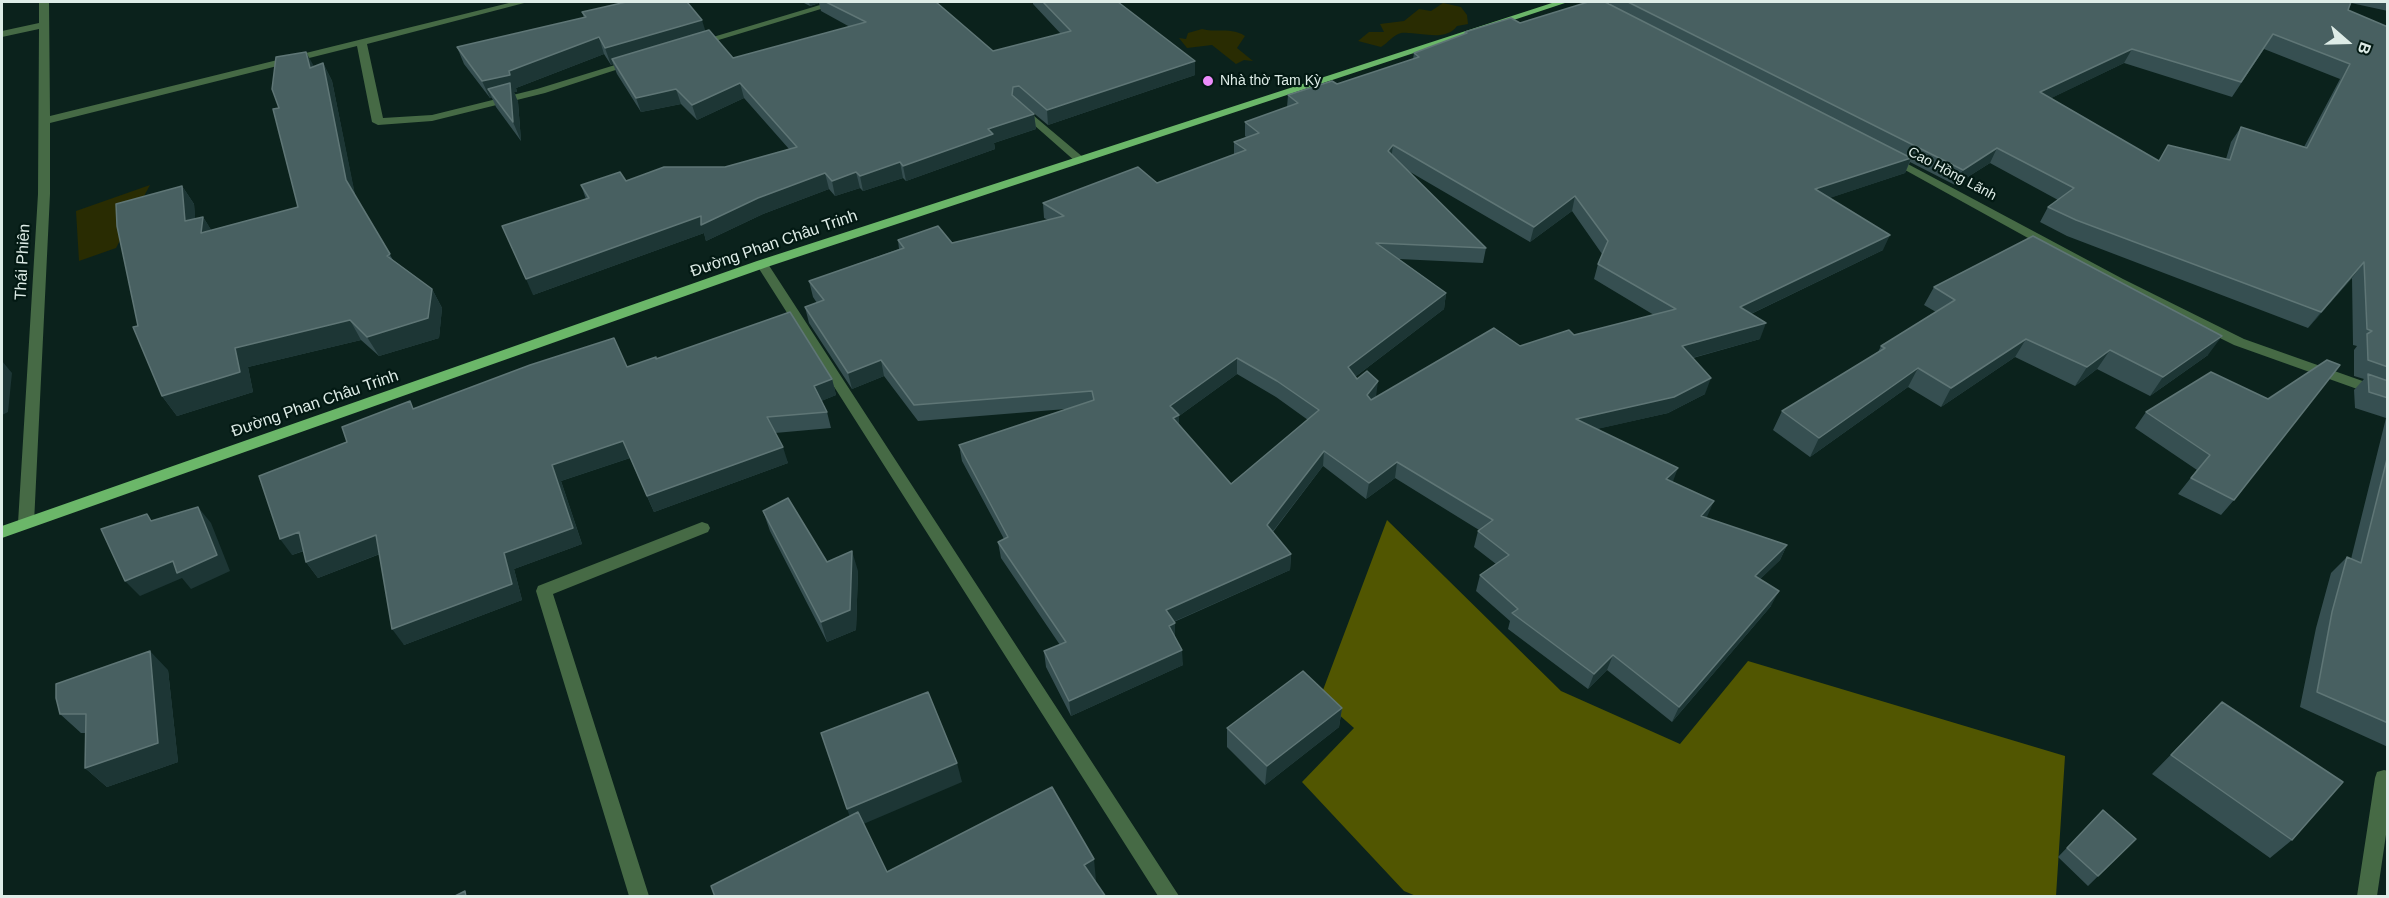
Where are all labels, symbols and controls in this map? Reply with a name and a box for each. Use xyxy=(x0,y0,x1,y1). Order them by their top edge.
north arrow xyxy=(2317,12,2377,72)
text: B xyxy=(2354,40,2374,57)
place label: Nhà thờ Tam Kỳ xyxy=(1220,73,1321,89)
marker: Nhà thờ Tam Kỳ xyxy=(1201,74,1215,88)
street label: Cao Hồng Lãnh xyxy=(1905,144,1999,204)
street label: Đường Phan Châu Trinh xyxy=(688,206,860,282)
street label: Thái Phiên xyxy=(11,223,35,301)
street label: Đường Phan Châu Trinh xyxy=(229,366,401,442)

